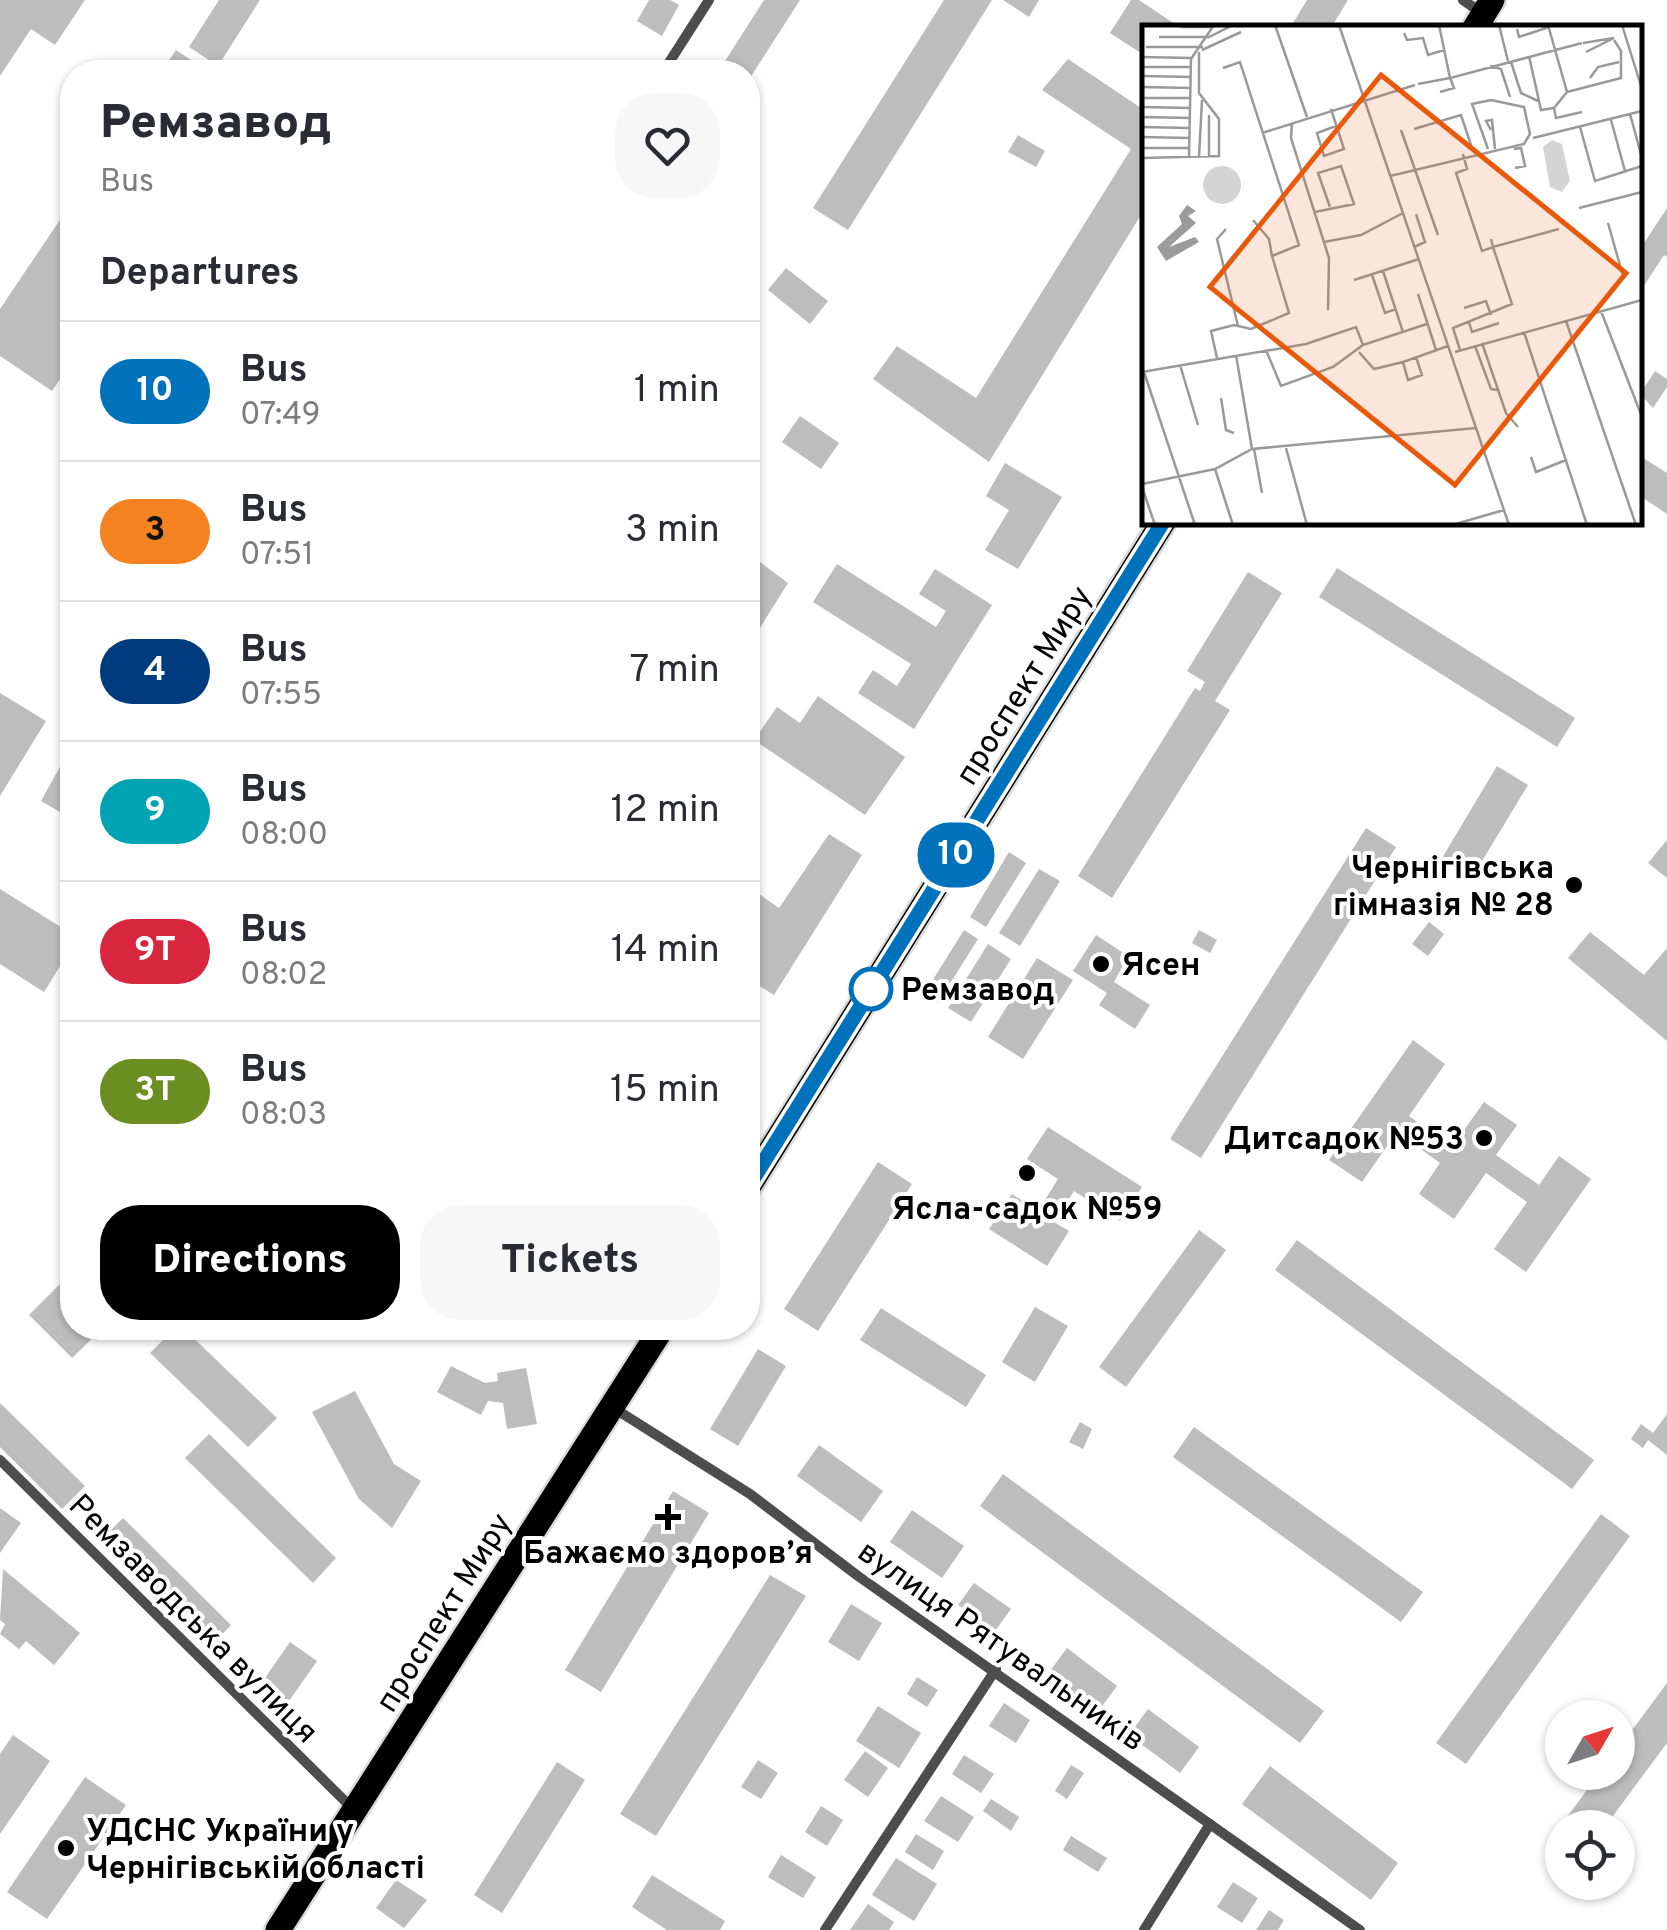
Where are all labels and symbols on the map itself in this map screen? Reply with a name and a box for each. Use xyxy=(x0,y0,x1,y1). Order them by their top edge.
inset map xyxy=(1142,25,1642,525)
street label: проспект Миру xyxy=(948,580,1103,794)
line badge: 10 xyxy=(911,822,1001,888)
place label: Чернігівська гімназія № 28 xyxy=(1333,850,1554,927)
marker: Чернігівська гімназія № 28 xyxy=(1563,874,1585,896)
place label: Ясен xyxy=(1121,947,1200,987)
marker: Ясен xyxy=(1090,953,1112,975)
marker: Ремзавод xyxy=(850,968,892,1010)
place label: Ремзавод xyxy=(901,972,1054,1012)
place label: Дитсадок №53 xyxy=(1224,1121,1464,1161)
marker: Дитсадок №53 xyxy=(1473,1127,1495,1149)
marker: Ясла-садок №59 xyxy=(1016,1162,1038,1184)
place label: Ясла-садок №59 xyxy=(892,1191,1162,1231)
street label: Ремзаводська вулиця xyxy=(59,1487,325,1753)
marker: Бажаємо здоров’я xyxy=(657,1506,679,1528)
street label: проспект Миру xyxy=(368,1507,523,1721)
street label: вулиця Рятувальників xyxy=(849,1533,1152,1762)
place label: Бажаємо здоров’я xyxy=(523,1535,813,1575)
north arrow xyxy=(1545,1700,1635,1790)
place label: УДСНС України у Чернігівській області xyxy=(86,1813,425,1890)
marker: УДСНС України у Чернігівській області xyxy=(55,1837,77,1859)

